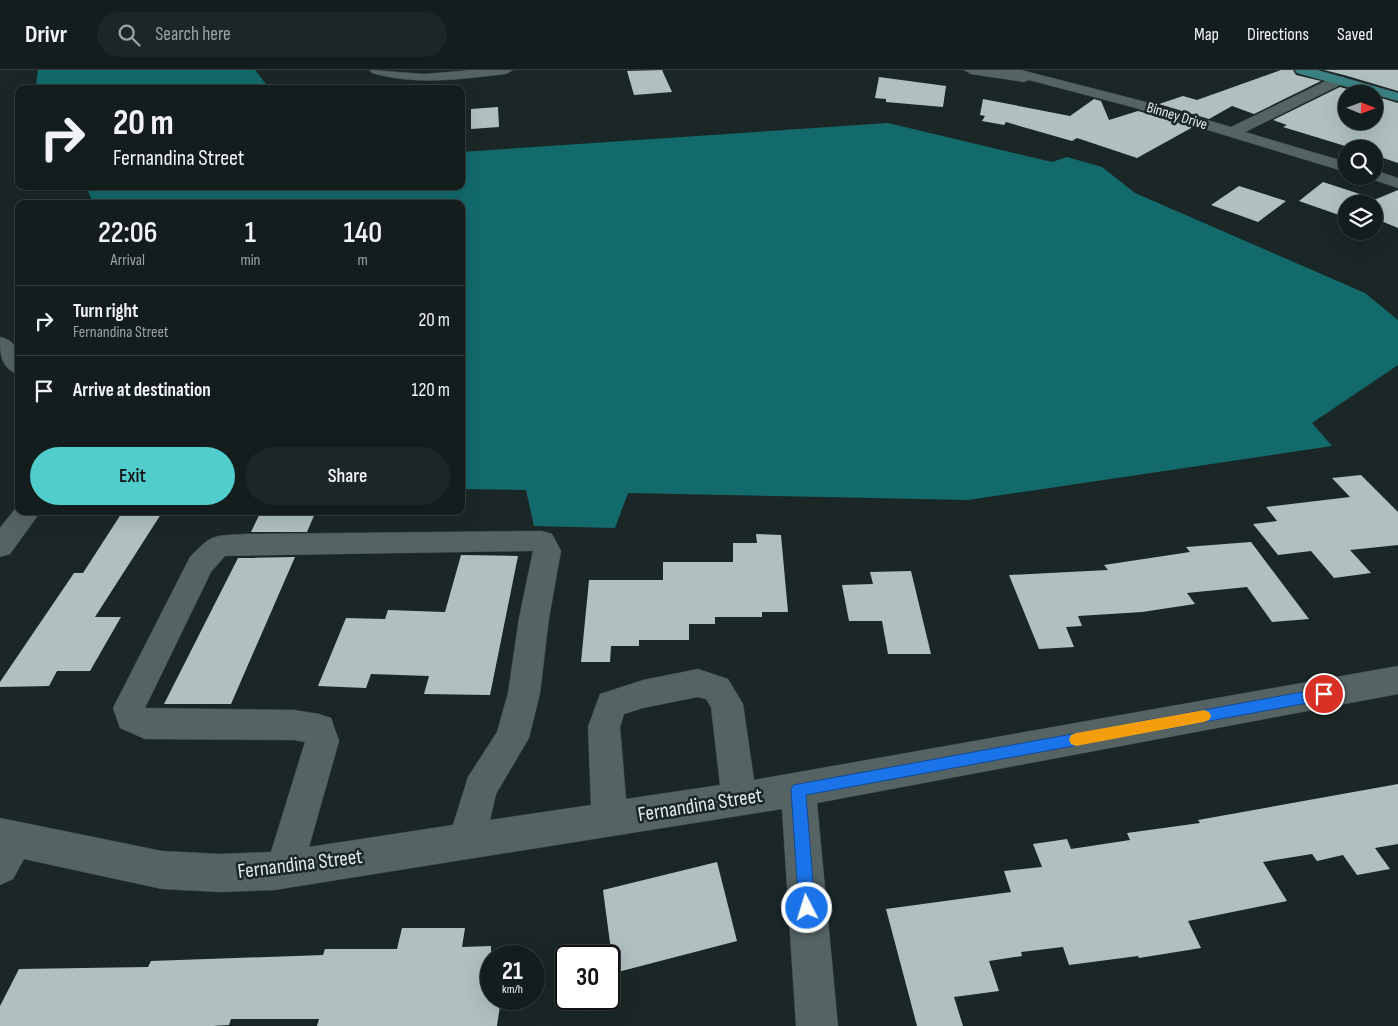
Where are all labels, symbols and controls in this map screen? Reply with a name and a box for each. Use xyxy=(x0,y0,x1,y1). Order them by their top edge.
search box xyxy=(97,12,447,57)
text: Drivr xyxy=(25,20,67,49)
icon: search xyxy=(115,21,143,49)
text: Search here xyxy=(155,23,231,46)
text: Map xyxy=(1194,24,1219,45)
text: Directions xyxy=(1247,24,1309,45)
text: Saved xyxy=(1337,24,1373,45)
north arrow xyxy=(1338,85,1382,130)
map controls xyxy=(1338,85,1383,240)
street label: Binney Drive xyxy=(1144,98,1210,134)
text: 20 m xyxy=(113,102,174,145)
icon: right xyxy=(30,105,95,170)
button: search xyxy=(1338,140,1383,185)
text: Fernandina Street xyxy=(113,145,245,172)
button: layers xyxy=(1338,195,1383,240)
text: 22:06 xyxy=(98,215,157,251)
text: 1 xyxy=(245,215,256,251)
text: 140 xyxy=(343,215,382,251)
text: Arrival xyxy=(110,251,145,270)
text: min xyxy=(240,251,260,270)
text: m xyxy=(358,251,368,270)
text: Turn right xyxy=(73,300,138,323)
icon: right xyxy=(30,307,58,335)
text: 20 m xyxy=(418,309,450,332)
text: Fernandina Street xyxy=(73,323,169,342)
icon: arrive xyxy=(30,377,58,405)
text: Arrive at destination xyxy=(73,379,211,402)
text: 120 m xyxy=(412,379,450,402)
button: Exit xyxy=(30,447,235,505)
button: Share xyxy=(245,447,450,505)
pin xyxy=(1303,673,1345,715)
icon: arrive xyxy=(1310,680,1338,708)
street label: Fernandina Street xyxy=(636,783,764,827)
street label: Fernandina Street xyxy=(236,844,364,884)
position arrow xyxy=(780,881,832,933)
speed limit sign: 30 xyxy=(555,945,620,1010)
text: 21 xyxy=(502,956,523,987)
text: km/h xyxy=(502,982,523,997)

